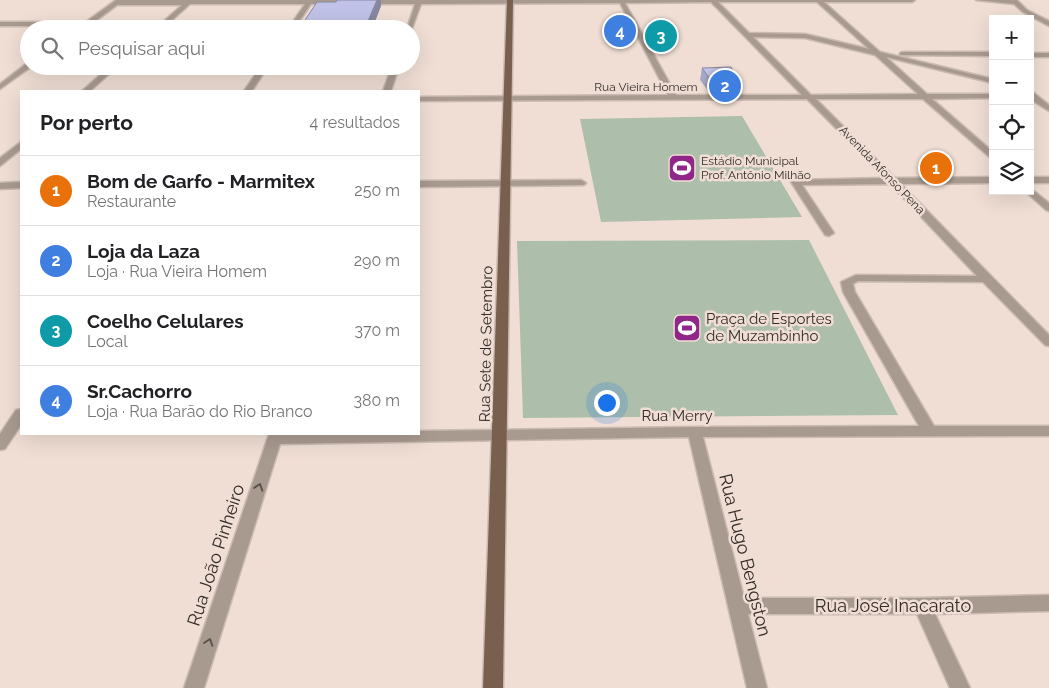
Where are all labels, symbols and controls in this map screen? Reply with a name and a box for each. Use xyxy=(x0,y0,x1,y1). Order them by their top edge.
pin: 4 xyxy=(604,12,636,50)
map controls xyxy=(989,15,1034,195)
button: + xyxy=(989,15,1034,60)
pin: 3 xyxy=(645,17,677,55)
search box xyxy=(20,20,420,75)
icon: search xyxy=(38,34,66,62)
text: Pesquisar aqui xyxy=(78,37,205,59)
button: − xyxy=(989,60,1034,105)
pin: 2 xyxy=(709,67,741,105)
street label: Rua Vieira Homem xyxy=(594,80,698,94)
button: locate xyxy=(989,105,1034,150)
text: Por perto xyxy=(40,110,133,135)
text: 4 resultados xyxy=(310,113,400,132)
street label: Avenida Afonso Pena xyxy=(836,123,928,217)
pin: 1 xyxy=(920,149,952,187)
button: layers xyxy=(989,150,1034,195)
sports icon: Estádio Municipal Prof. Antônio Milhão xyxy=(667,153,697,183)
place label: Estádio Municipal Prof. Antônio Milhão xyxy=(701,154,811,182)
text: Bom de Garfo - Marmitex xyxy=(87,170,315,192)
text: 1 xyxy=(52,181,60,200)
text: 250 m xyxy=(354,181,400,200)
text: Restaurante xyxy=(87,192,176,211)
text: Loja da Laza xyxy=(87,240,200,262)
text: 2 xyxy=(51,251,61,270)
text: 290 m xyxy=(354,251,400,270)
text: Loja · Rua Vieira Homem xyxy=(87,262,267,281)
street label: Rua Sete de Setembro xyxy=(476,266,496,422)
text: Coelho Celulares xyxy=(87,310,244,332)
place label: Praça de Esportes de Muzambinho xyxy=(706,310,832,345)
sports icon: Praça de Esportes de Muzambinho xyxy=(672,313,702,343)
text: 3 xyxy=(52,321,60,340)
text: 370 m xyxy=(354,321,400,340)
text: Local xyxy=(87,332,128,351)
text: Sr.Cachorro xyxy=(87,380,192,402)
your location xyxy=(594,390,620,416)
text: 4 xyxy=(51,391,61,410)
text: 380 m xyxy=(353,391,400,410)
text: Loja · Rua Barão do Rio Branco xyxy=(87,402,313,421)
street label: Rua Merry xyxy=(641,407,713,425)
street label: Rua Hugo Bengston xyxy=(715,471,776,638)
street label: Rua João Pinheiro xyxy=(183,481,248,628)
one-way arrow xyxy=(253,483,263,492)
street label: Rua José Inacarato xyxy=(815,595,971,616)
one-way arrow xyxy=(204,638,214,646)

